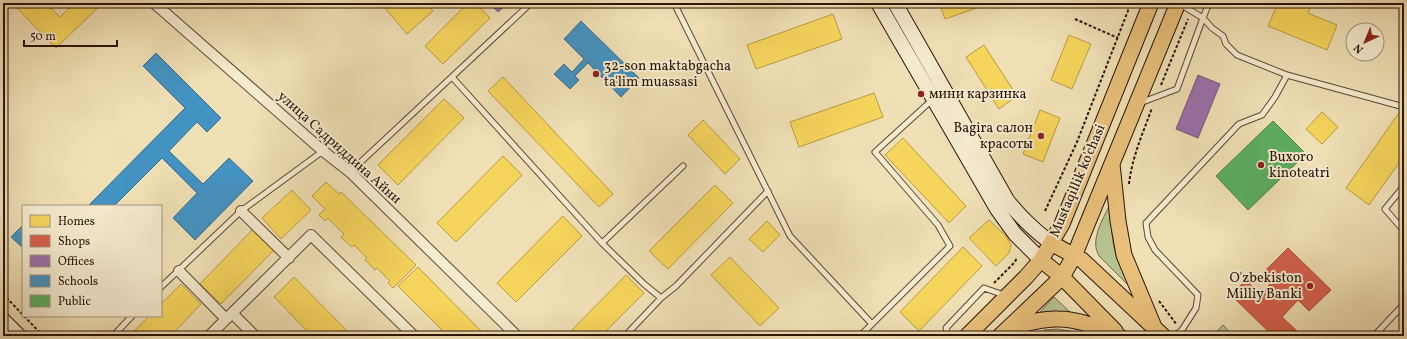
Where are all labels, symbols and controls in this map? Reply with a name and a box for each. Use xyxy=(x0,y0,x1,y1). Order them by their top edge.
scale bar xyxy=(24,22,117,48)
north arrow xyxy=(1345,22,1385,62)
text: 50 m xyxy=(30,29,56,45)
text: N xyxy=(1351,40,1367,56)
place label: 32-son maktabgacha ta'lim muassasi xyxy=(604,57,731,92)
marker: 32-son maktabgacha ta'lim muassasi xyxy=(591,69,601,79)
place label: мини карзинка xyxy=(929,85,1027,104)
street label: улица Садриддина Айни xyxy=(273,87,405,209)
marker: мини карзинка xyxy=(916,89,926,99)
place label: Bagira салон красоты xyxy=(953,119,1033,154)
street label: Mustaqillik ko'chasi xyxy=(1046,121,1110,241)
marker: Bagira салон красоты xyxy=(1036,131,1046,141)
place label: Buxoro kinoteatri xyxy=(1269,148,1330,183)
marker: Buxoro kinoteatri xyxy=(1256,160,1266,170)
legend xyxy=(22,205,162,317)
text: Homes xyxy=(58,214,95,230)
text: Shops xyxy=(58,234,90,250)
text: Offices xyxy=(58,254,94,270)
place label: O'zbekiston Milliy Banki xyxy=(1226,269,1302,304)
text: Schools xyxy=(58,274,98,290)
marker: O'zbekiston Milliy Banki xyxy=(1305,281,1315,291)
text: Public xyxy=(58,294,91,310)

